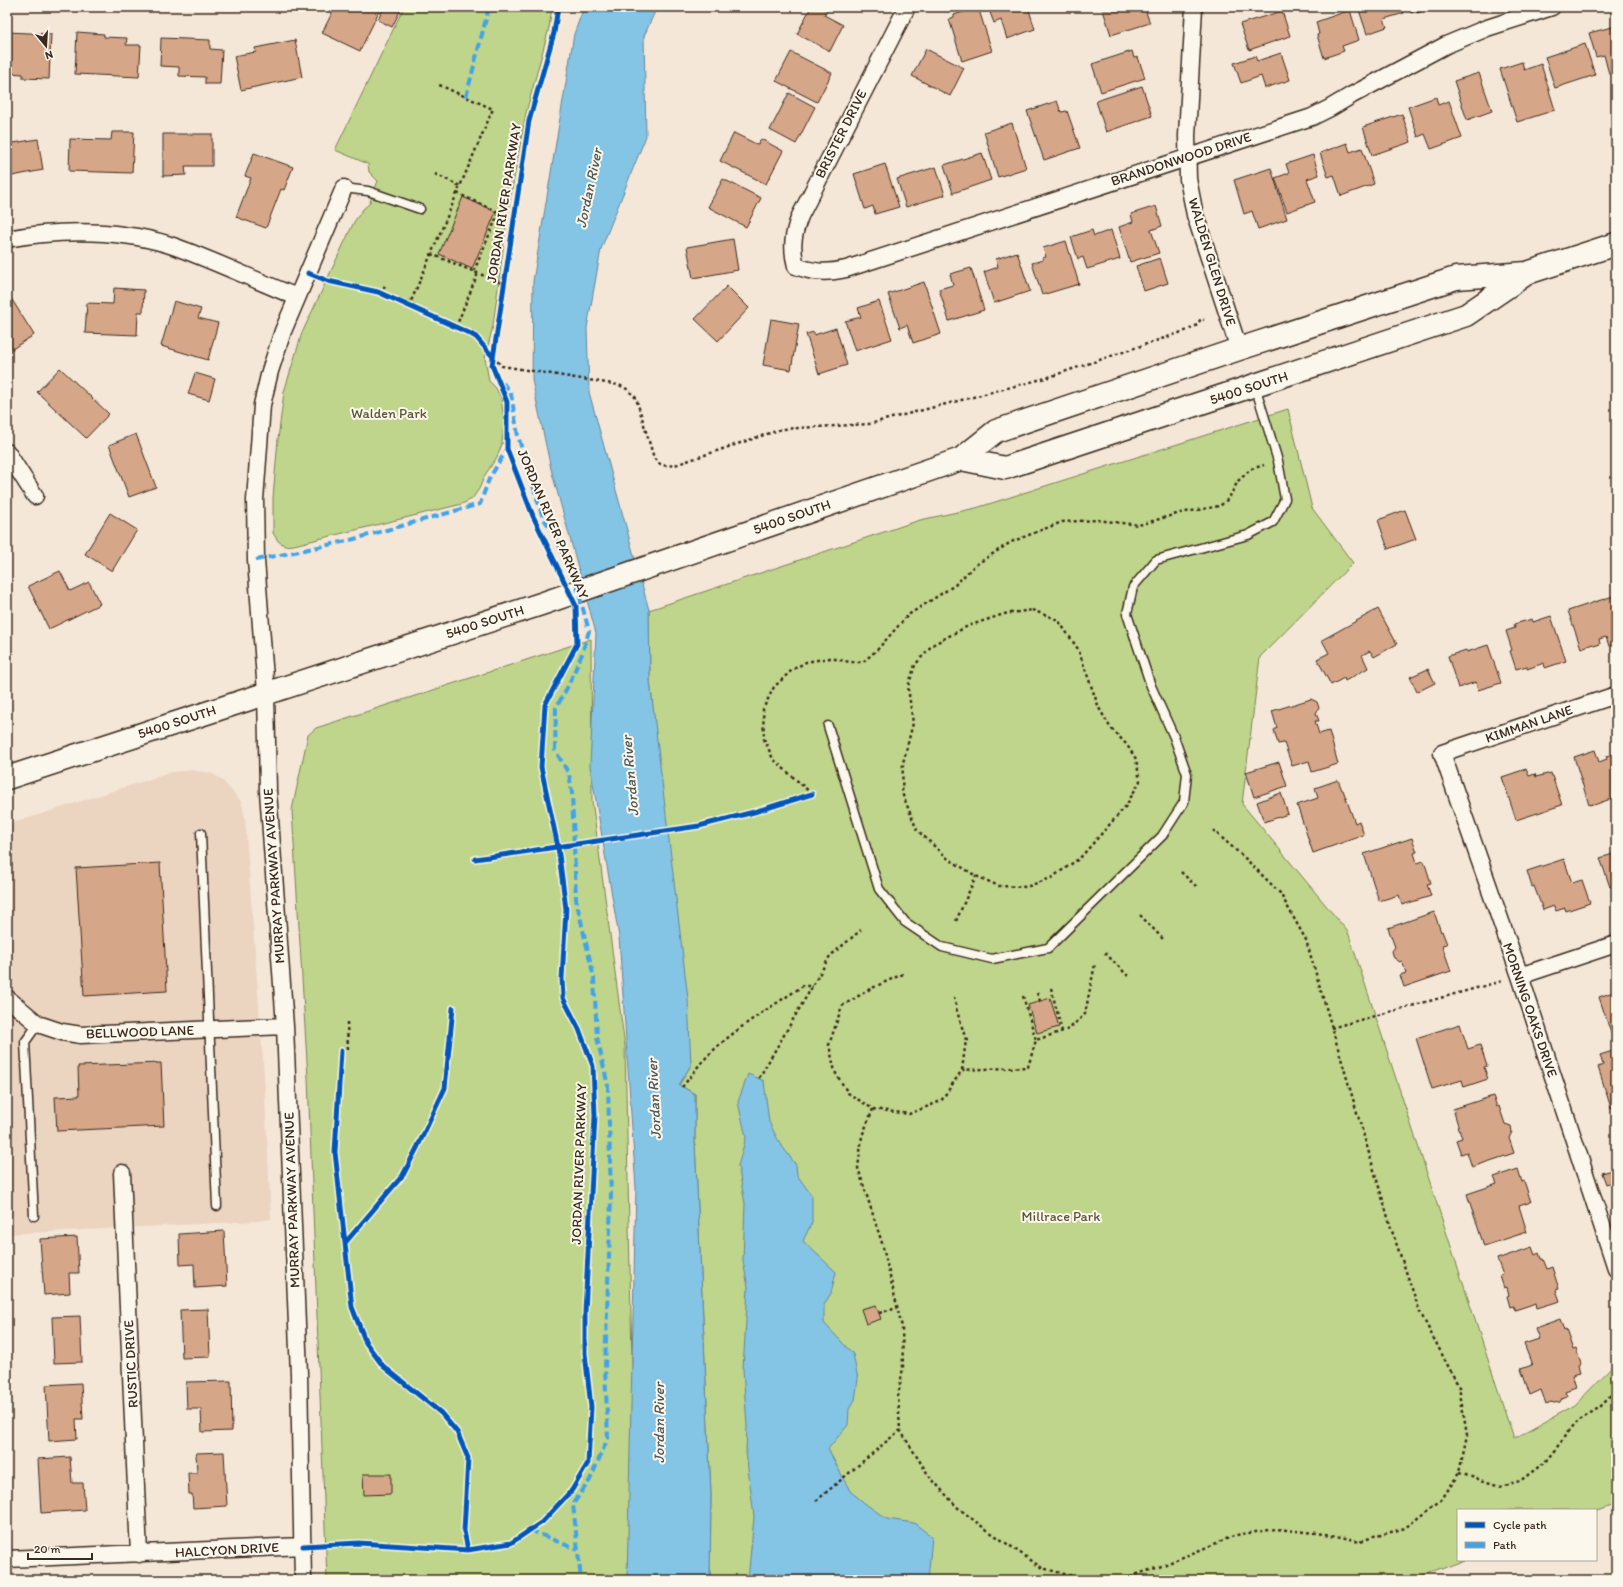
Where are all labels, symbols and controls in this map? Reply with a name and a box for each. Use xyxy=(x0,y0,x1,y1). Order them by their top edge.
north arrow xyxy=(26,26,66,66)
text: N xyxy=(43,48,54,62)
street label: BRISTER DRIVE xyxy=(811,87,871,181)
street label: JORDAN RIVER PARKWAY xyxy=(483,122,525,284)
street label: BRANDONWOOD DRIVE xyxy=(1109,128,1254,190)
water label: Jordan River xyxy=(572,144,607,229)
street label: WALDEN GLEN DRIVE xyxy=(1184,196,1240,328)
street label: 5400 SOUTH xyxy=(1208,367,1290,409)
park label: Walden Park xyxy=(351,405,427,422)
street label: JORDAN RIVER PARKWAY xyxy=(514,446,592,602)
street label: 5400 SOUTH xyxy=(751,496,833,538)
street label: 5400 SOUTH xyxy=(444,601,526,643)
street label: 5400 SOUTH xyxy=(136,701,218,743)
street label: KIMMAN LANE xyxy=(1483,701,1575,747)
water label: Jordan River xyxy=(617,733,642,817)
street label: MURRAY PARKWAY AVENUE xyxy=(259,788,289,964)
street label: MORNING OAKS DRIVE xyxy=(1499,940,1561,1080)
street label: BELLWOOD LANE xyxy=(86,1022,195,1042)
water label: Jordan River xyxy=(643,1056,665,1140)
street label: JORDAN RIVER PARKWAY xyxy=(568,1083,590,1245)
street label: MURRAY PARKWAY AVENUE xyxy=(280,1112,304,1288)
park label: Millrace Park xyxy=(1022,1208,1101,1225)
street label: RUSTIC DRIVE xyxy=(120,1319,142,1408)
water label: Jordan River xyxy=(650,1380,668,1463)
legend xyxy=(1457,1509,1597,1561)
text: Cycle path xyxy=(1493,1518,1547,1532)
scale bar xyxy=(28,1535,92,1561)
text: Path xyxy=(1493,1538,1516,1552)
street label: HALCYON DRIVE xyxy=(174,1539,280,1561)
text: 20 m xyxy=(34,1542,61,1556)

